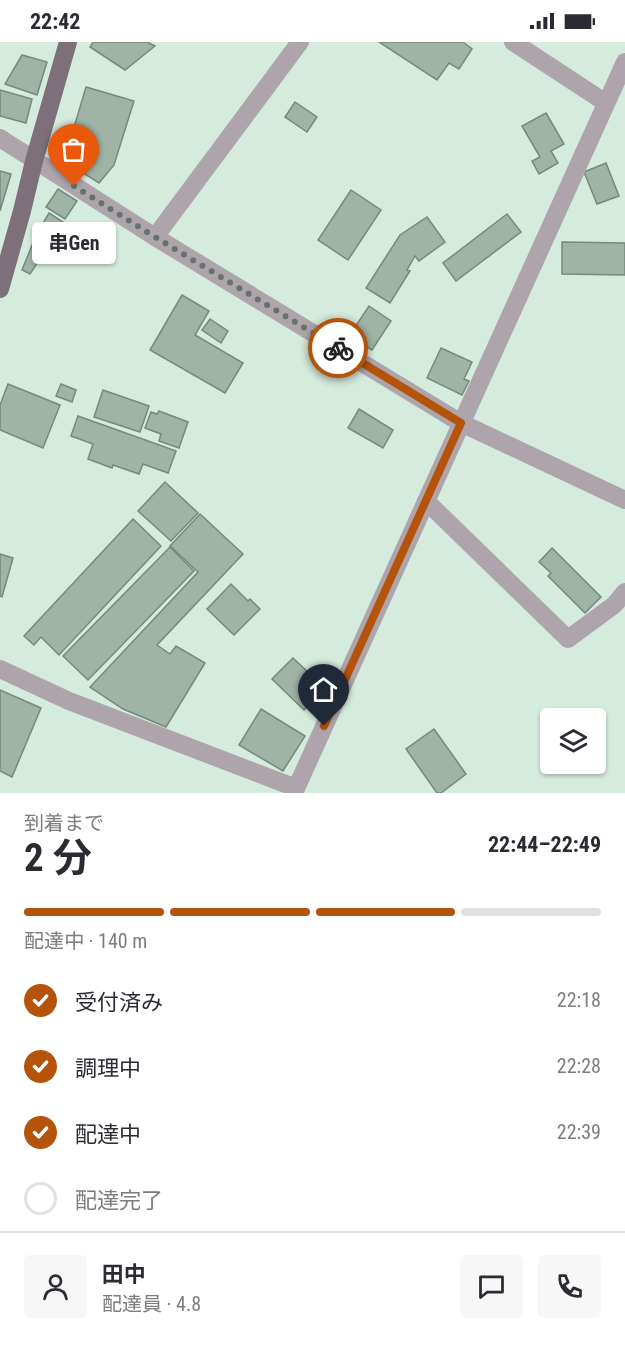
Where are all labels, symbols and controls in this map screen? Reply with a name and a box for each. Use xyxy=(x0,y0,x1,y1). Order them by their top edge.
text: 22:42 xyxy=(30,9,81,34)
pin xyxy=(48,124,99,186)
icon: bag xyxy=(57,133,90,166)
callout: 串Gen xyxy=(32,222,116,264)
text: 串Gen xyxy=(48,231,100,255)
courier xyxy=(308,318,368,378)
icon: bike xyxy=(322,332,355,365)
pin xyxy=(298,664,349,726)
icon: home xyxy=(307,673,340,706)
map controls xyxy=(540,708,606,774)
button: layers xyxy=(540,708,606,774)
text: 到着まで xyxy=(24,811,104,835)
text: 22:44–22:49 xyxy=(488,832,601,857)
text: 2 分 xyxy=(24,835,92,881)
text: 配達中 · 140 m xyxy=(24,929,147,953)
icon: check xyxy=(24,984,57,1017)
text: 22:18 xyxy=(557,988,601,1012)
text: 受付済み xyxy=(75,990,163,1015)
icon: check xyxy=(24,1050,57,1083)
text: 22:28 xyxy=(557,1054,601,1078)
text: 調理中 xyxy=(75,1056,141,1081)
icon: check xyxy=(24,1116,57,1149)
text: 22:39 xyxy=(557,1120,601,1144)
text: 配達中 xyxy=(75,1122,141,1147)
text: 配達完了 xyxy=(75,1188,163,1213)
button: person xyxy=(24,1255,87,1318)
button: chat xyxy=(460,1255,523,1318)
button: phone xyxy=(538,1255,601,1318)
text: 田中 xyxy=(102,1262,146,1287)
text: 配達員 · 4.8 xyxy=(102,1292,201,1316)

